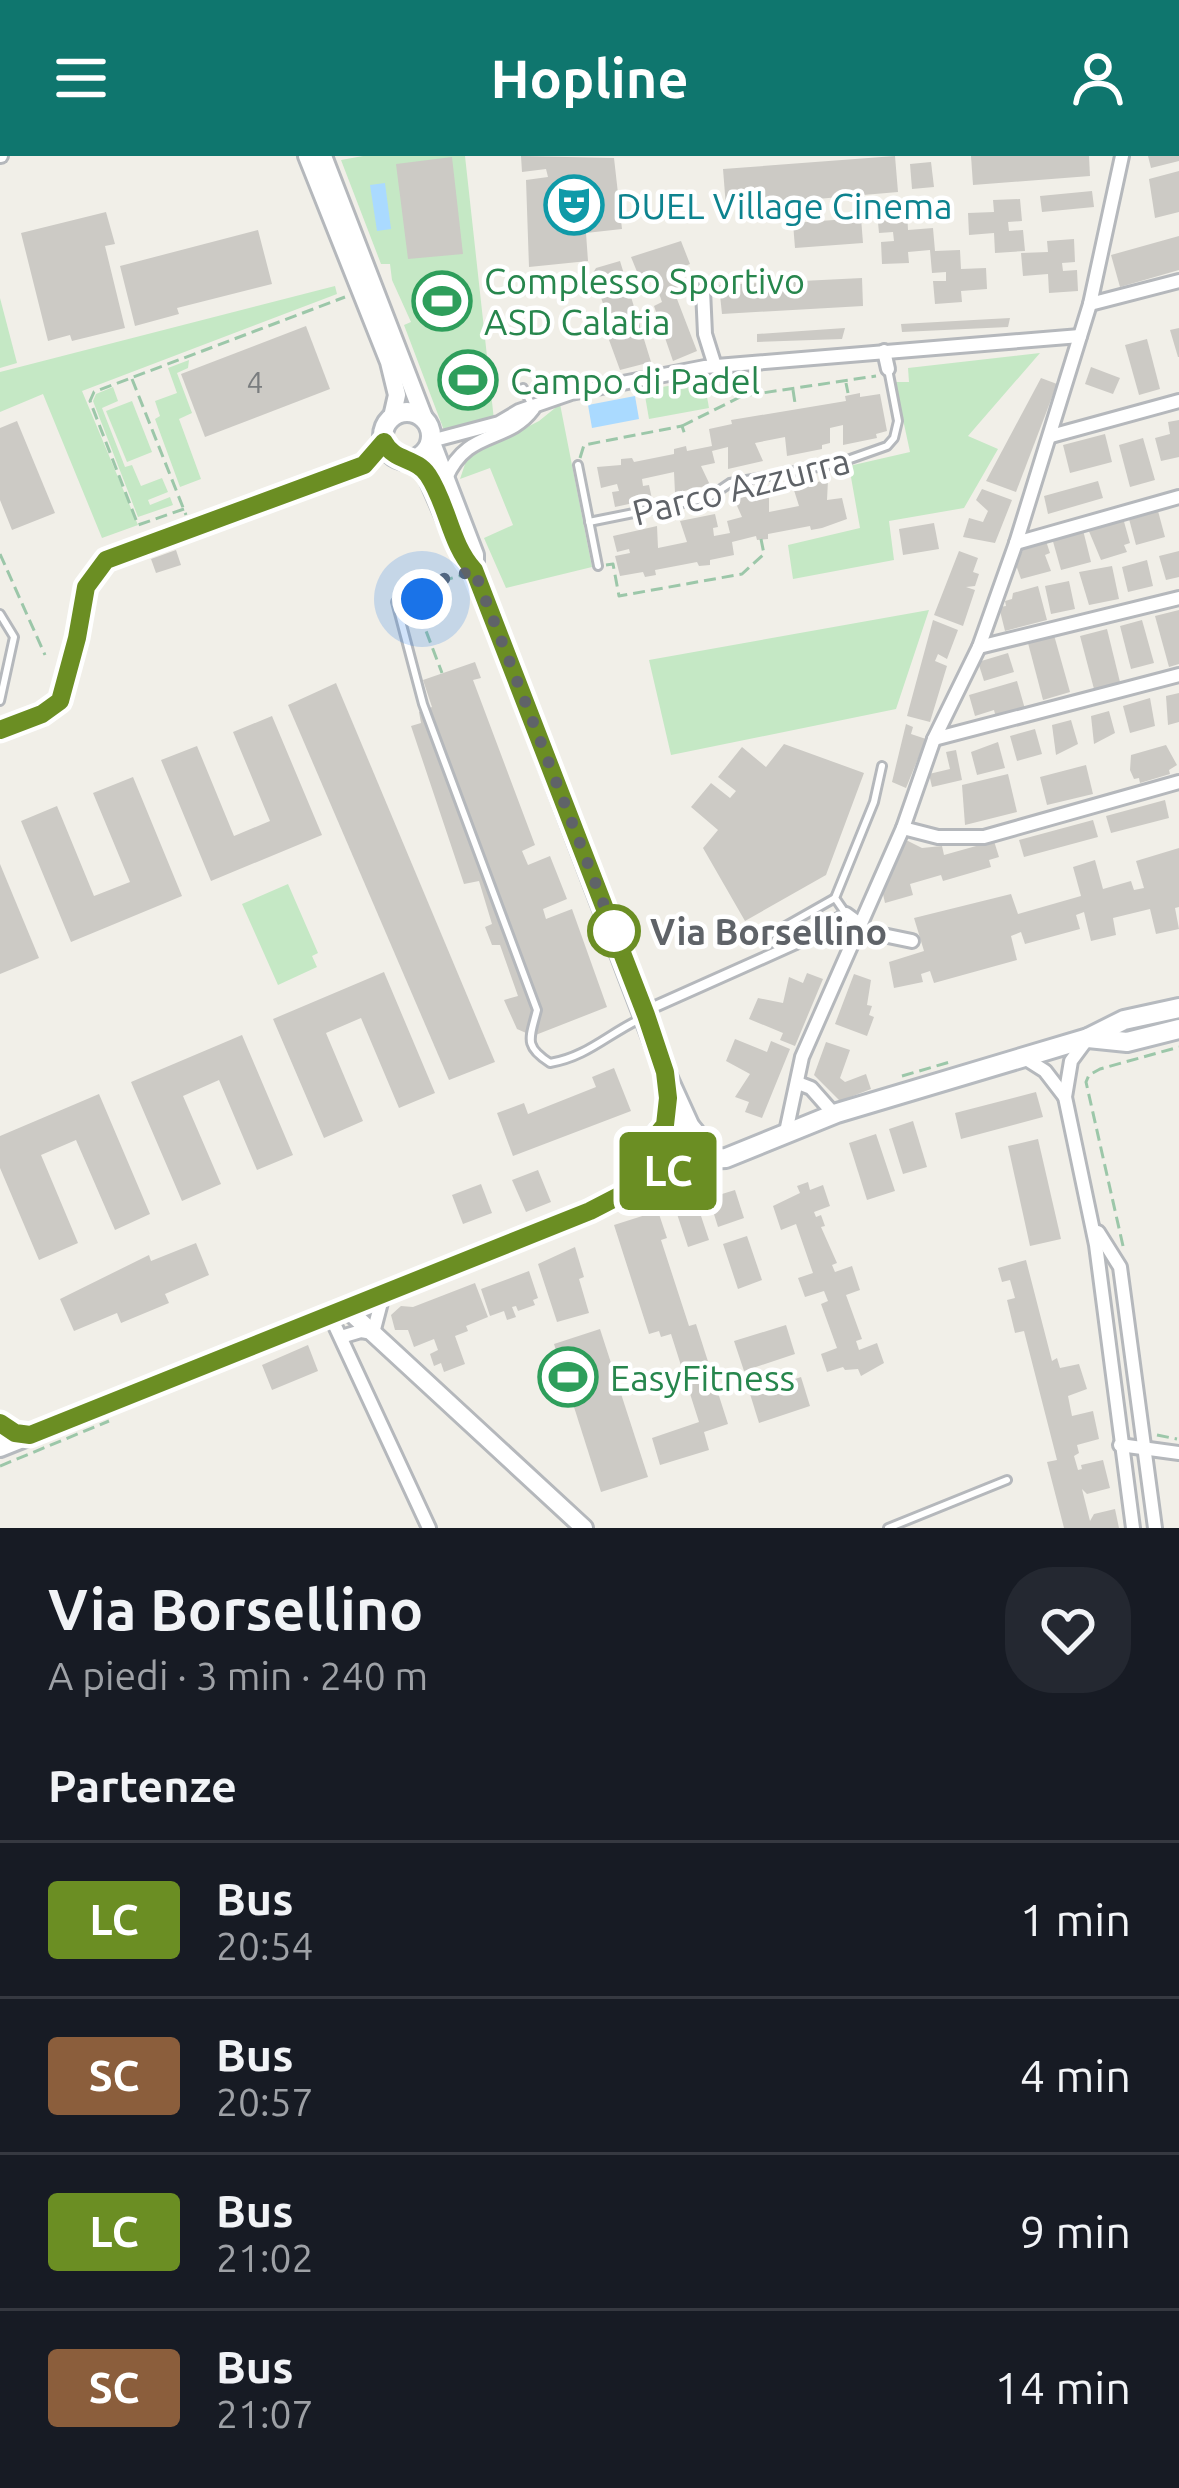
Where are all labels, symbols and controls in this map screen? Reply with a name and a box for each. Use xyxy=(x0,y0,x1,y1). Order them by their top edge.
icon: menu xyxy=(48,45,114,111)
icon: person xyxy=(1065,45,1131,111)
text: Hopline xyxy=(490,48,689,108)
theatre icon: DUEL Village Cinema xyxy=(543,174,605,236)
place label: DUEL Village Cinema xyxy=(616,185,953,226)
place label: Complesso Sportivo ASD Calatia xyxy=(484,260,805,342)
sports icon: Complesso Sportivo ASD Calatia xyxy=(411,270,473,332)
sports icon: Campo di Padel xyxy=(437,349,499,411)
place label: Campo di Padel xyxy=(510,360,760,401)
house number: 4 xyxy=(247,365,263,399)
street label: Parco Azzurra xyxy=(628,439,854,533)
your location xyxy=(392,569,452,629)
marker: Via Borsellino xyxy=(589,906,639,956)
place label: Via Borsellino xyxy=(650,911,887,952)
line badge: LC xyxy=(614,1132,722,1210)
text: LC xyxy=(644,1147,692,1194)
sports icon: EasyFitness xyxy=(537,1346,599,1408)
place label: EasyFitness xyxy=(610,1357,795,1398)
button: heart xyxy=(1005,1567,1131,1693)
text: Via Borsellino xyxy=(48,1577,423,1641)
text: A piedi · 3 min · 240 m xyxy=(48,1654,428,1697)
text: Partenze xyxy=(48,1760,237,1811)
text: Bus xyxy=(216,1873,293,1924)
text: 1 min xyxy=(1020,1894,1131,1945)
text: LC xyxy=(90,1896,138,1943)
text: 20:54 xyxy=(216,1924,314,1967)
text: Bus xyxy=(216,2029,293,2080)
text: 4 min xyxy=(1020,2050,1131,2101)
text: SC xyxy=(89,2052,139,2099)
text: 20:57 xyxy=(216,2080,314,2123)
text: Bus xyxy=(216,2185,293,2236)
text: 9 min xyxy=(1020,2206,1131,2257)
text: LC xyxy=(90,2208,138,2255)
text: 21:02 xyxy=(216,2236,314,2279)
text: Bus xyxy=(216,2341,293,2392)
text: 14 min xyxy=(994,2362,1131,2413)
text: SC xyxy=(89,2364,139,2411)
text: 21:07 xyxy=(216,2392,314,2435)

